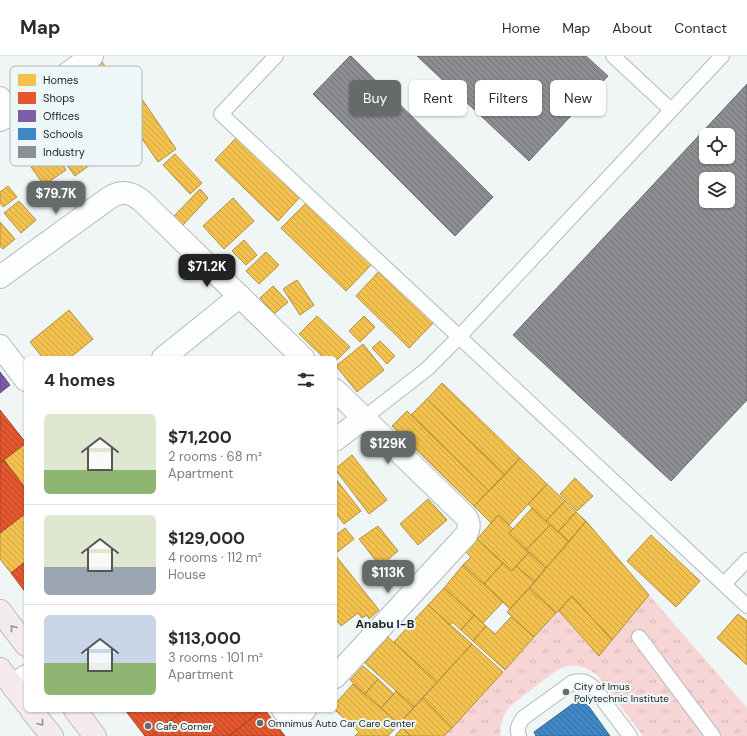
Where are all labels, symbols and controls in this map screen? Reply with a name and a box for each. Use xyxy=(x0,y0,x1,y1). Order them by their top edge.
text: Map xyxy=(20,15,60,40)
text: Home xyxy=(502,19,540,37)
text: Map xyxy=(562,19,590,37)
text: About xyxy=(612,19,652,37)
text: Contact xyxy=(674,19,727,37)
legend xyxy=(10,66,142,166)
text: Homes xyxy=(43,73,79,87)
chip: Buy xyxy=(349,80,401,116)
chip: Rent xyxy=(409,80,467,116)
chip: Filters xyxy=(475,80,542,116)
chip: New xyxy=(550,80,606,116)
text: Shops xyxy=(43,91,75,105)
text: Offices xyxy=(43,109,80,123)
text: Schools xyxy=(43,127,83,141)
map controls xyxy=(699,128,735,208)
button: locate xyxy=(699,128,735,164)
text: Industry xyxy=(43,145,85,159)
button: layers xyxy=(699,172,735,208)
pin: $79.7K xyxy=(23,181,89,215)
text: $79.7K xyxy=(36,185,76,202)
pin: $71.2K xyxy=(174,254,240,288)
text: $71.2K xyxy=(187,258,227,275)
text: 4 homes xyxy=(44,369,115,391)
icon: filters xyxy=(295,369,317,391)
text: $71,200 xyxy=(168,426,232,448)
icon: home xyxy=(76,430,124,478)
pin: $129K xyxy=(360,431,416,465)
text: $129K xyxy=(370,435,406,452)
text: 2 rooms · 68 m² xyxy=(168,448,262,465)
text: Apartment xyxy=(168,465,233,482)
text: $129,000 xyxy=(168,527,245,549)
icon: home xyxy=(76,531,124,579)
text: 4 rooms · 112 m² xyxy=(168,549,262,566)
pin: $113K xyxy=(360,560,416,594)
text: $113K xyxy=(371,564,405,581)
text: House xyxy=(168,566,206,583)
district label: Anabu I-B xyxy=(356,616,415,632)
one-way arrow xyxy=(11,626,18,633)
text: $113,000 xyxy=(168,627,241,649)
icon: home xyxy=(76,631,124,679)
text: 3 rooms · 101 m² xyxy=(168,649,263,666)
text: Apartment xyxy=(168,666,233,683)
place label: City of Imus Polytechnic Institute xyxy=(574,680,669,705)
marker: City of Imus Polytechnic Institute xyxy=(561,687,571,697)
place label: Omnimus Auto Car Care Center xyxy=(268,717,415,730)
marker: Omnimus Auto Car Care Center xyxy=(255,718,265,728)
one-way arrow xyxy=(37,719,44,726)
place label: Cafe Corner xyxy=(156,720,212,733)
marker: Cafe Corner xyxy=(143,721,153,731)

